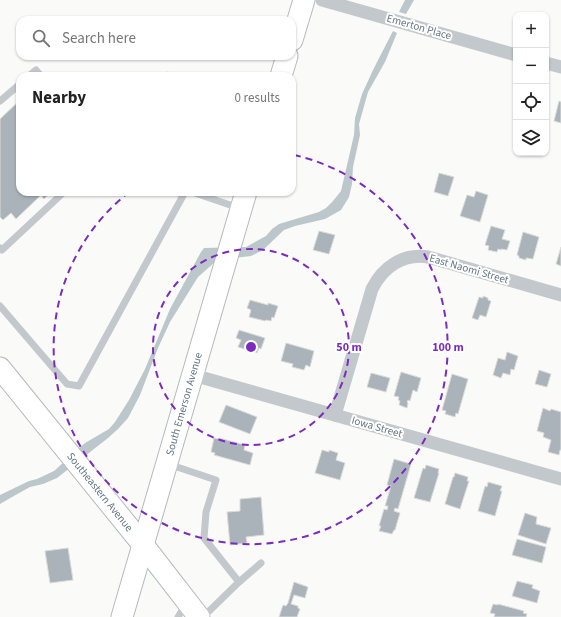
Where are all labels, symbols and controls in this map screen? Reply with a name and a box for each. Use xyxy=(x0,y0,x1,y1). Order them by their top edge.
street label: Emerton Place xyxy=(385,11,454,44)
map controls xyxy=(513,12,549,156)
button: + xyxy=(513,12,549,48)
search box xyxy=(16,16,296,60)
icon: search xyxy=(30,27,52,49)
text: Search here xyxy=(62,28,136,49)
button: − xyxy=(513,48,549,84)
button: locate xyxy=(513,84,549,120)
text: Nearby xyxy=(32,86,86,110)
text: 0 results xyxy=(235,89,280,107)
button: layers xyxy=(513,120,549,156)
street label: East Naomi Street xyxy=(428,251,511,288)
text: 50 m xyxy=(336,339,362,356)
text: 100 m xyxy=(432,339,464,356)
centre of rings xyxy=(244,340,258,354)
street label: South Emerson Avenue xyxy=(162,350,206,457)
street label: Iowa Street xyxy=(350,413,404,441)
street label: Southeastern Avenue xyxy=(63,449,137,535)

